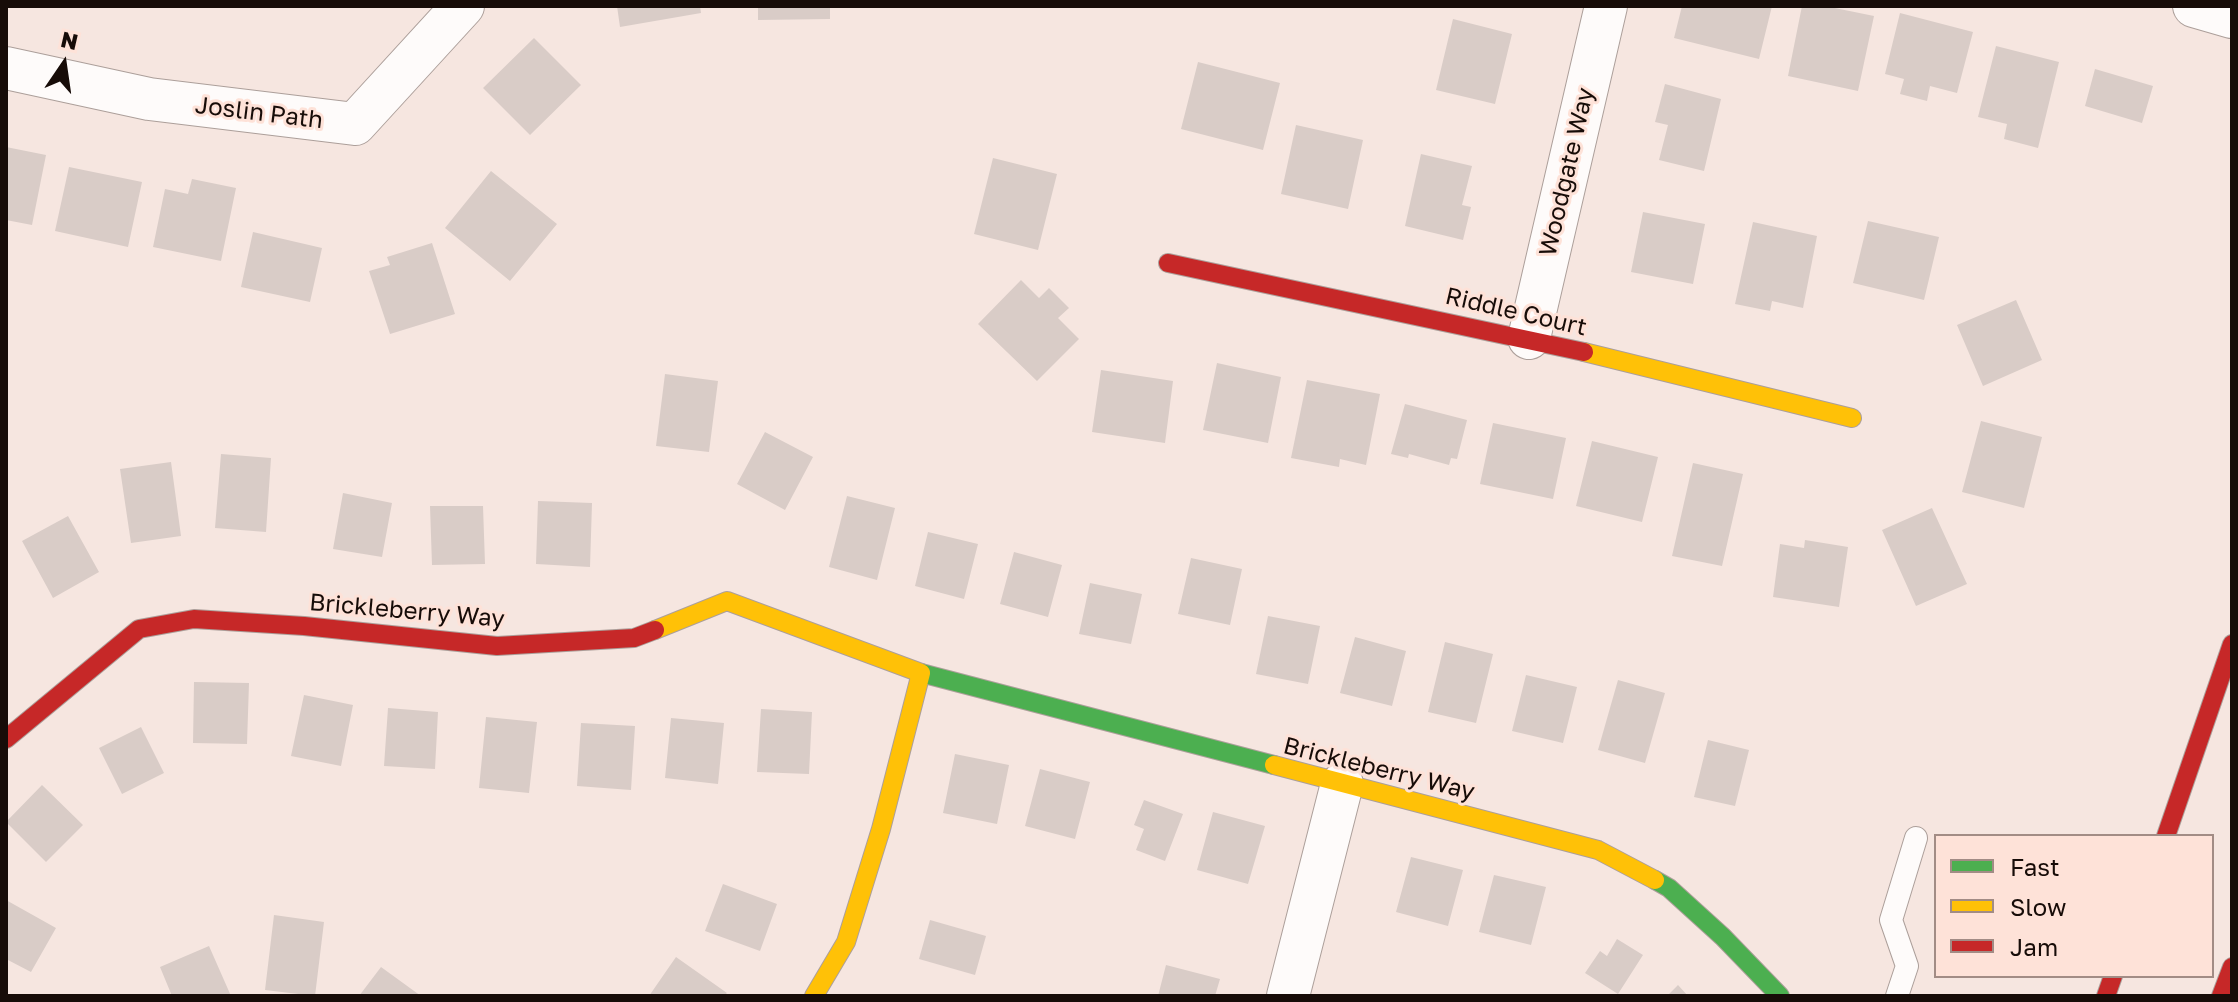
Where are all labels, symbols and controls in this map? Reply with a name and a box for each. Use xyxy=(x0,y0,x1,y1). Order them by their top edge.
north arrow xyxy=(24,24,104,104)
text: N xyxy=(58,25,81,55)
street label: Woodgate Way xyxy=(1534,85,1600,259)
street label: Joslin Path xyxy=(193,91,325,135)
street label: Riddle Court xyxy=(1442,282,1590,342)
street label: Brickleberry Way xyxy=(308,588,506,634)
street label: Brickleberry Way xyxy=(1280,731,1478,807)
legend xyxy=(1934,834,2214,978)
text: Fast xyxy=(2010,852,2060,881)
text: Slow xyxy=(2010,892,2066,921)
text: Jam xyxy=(2010,932,2058,961)

